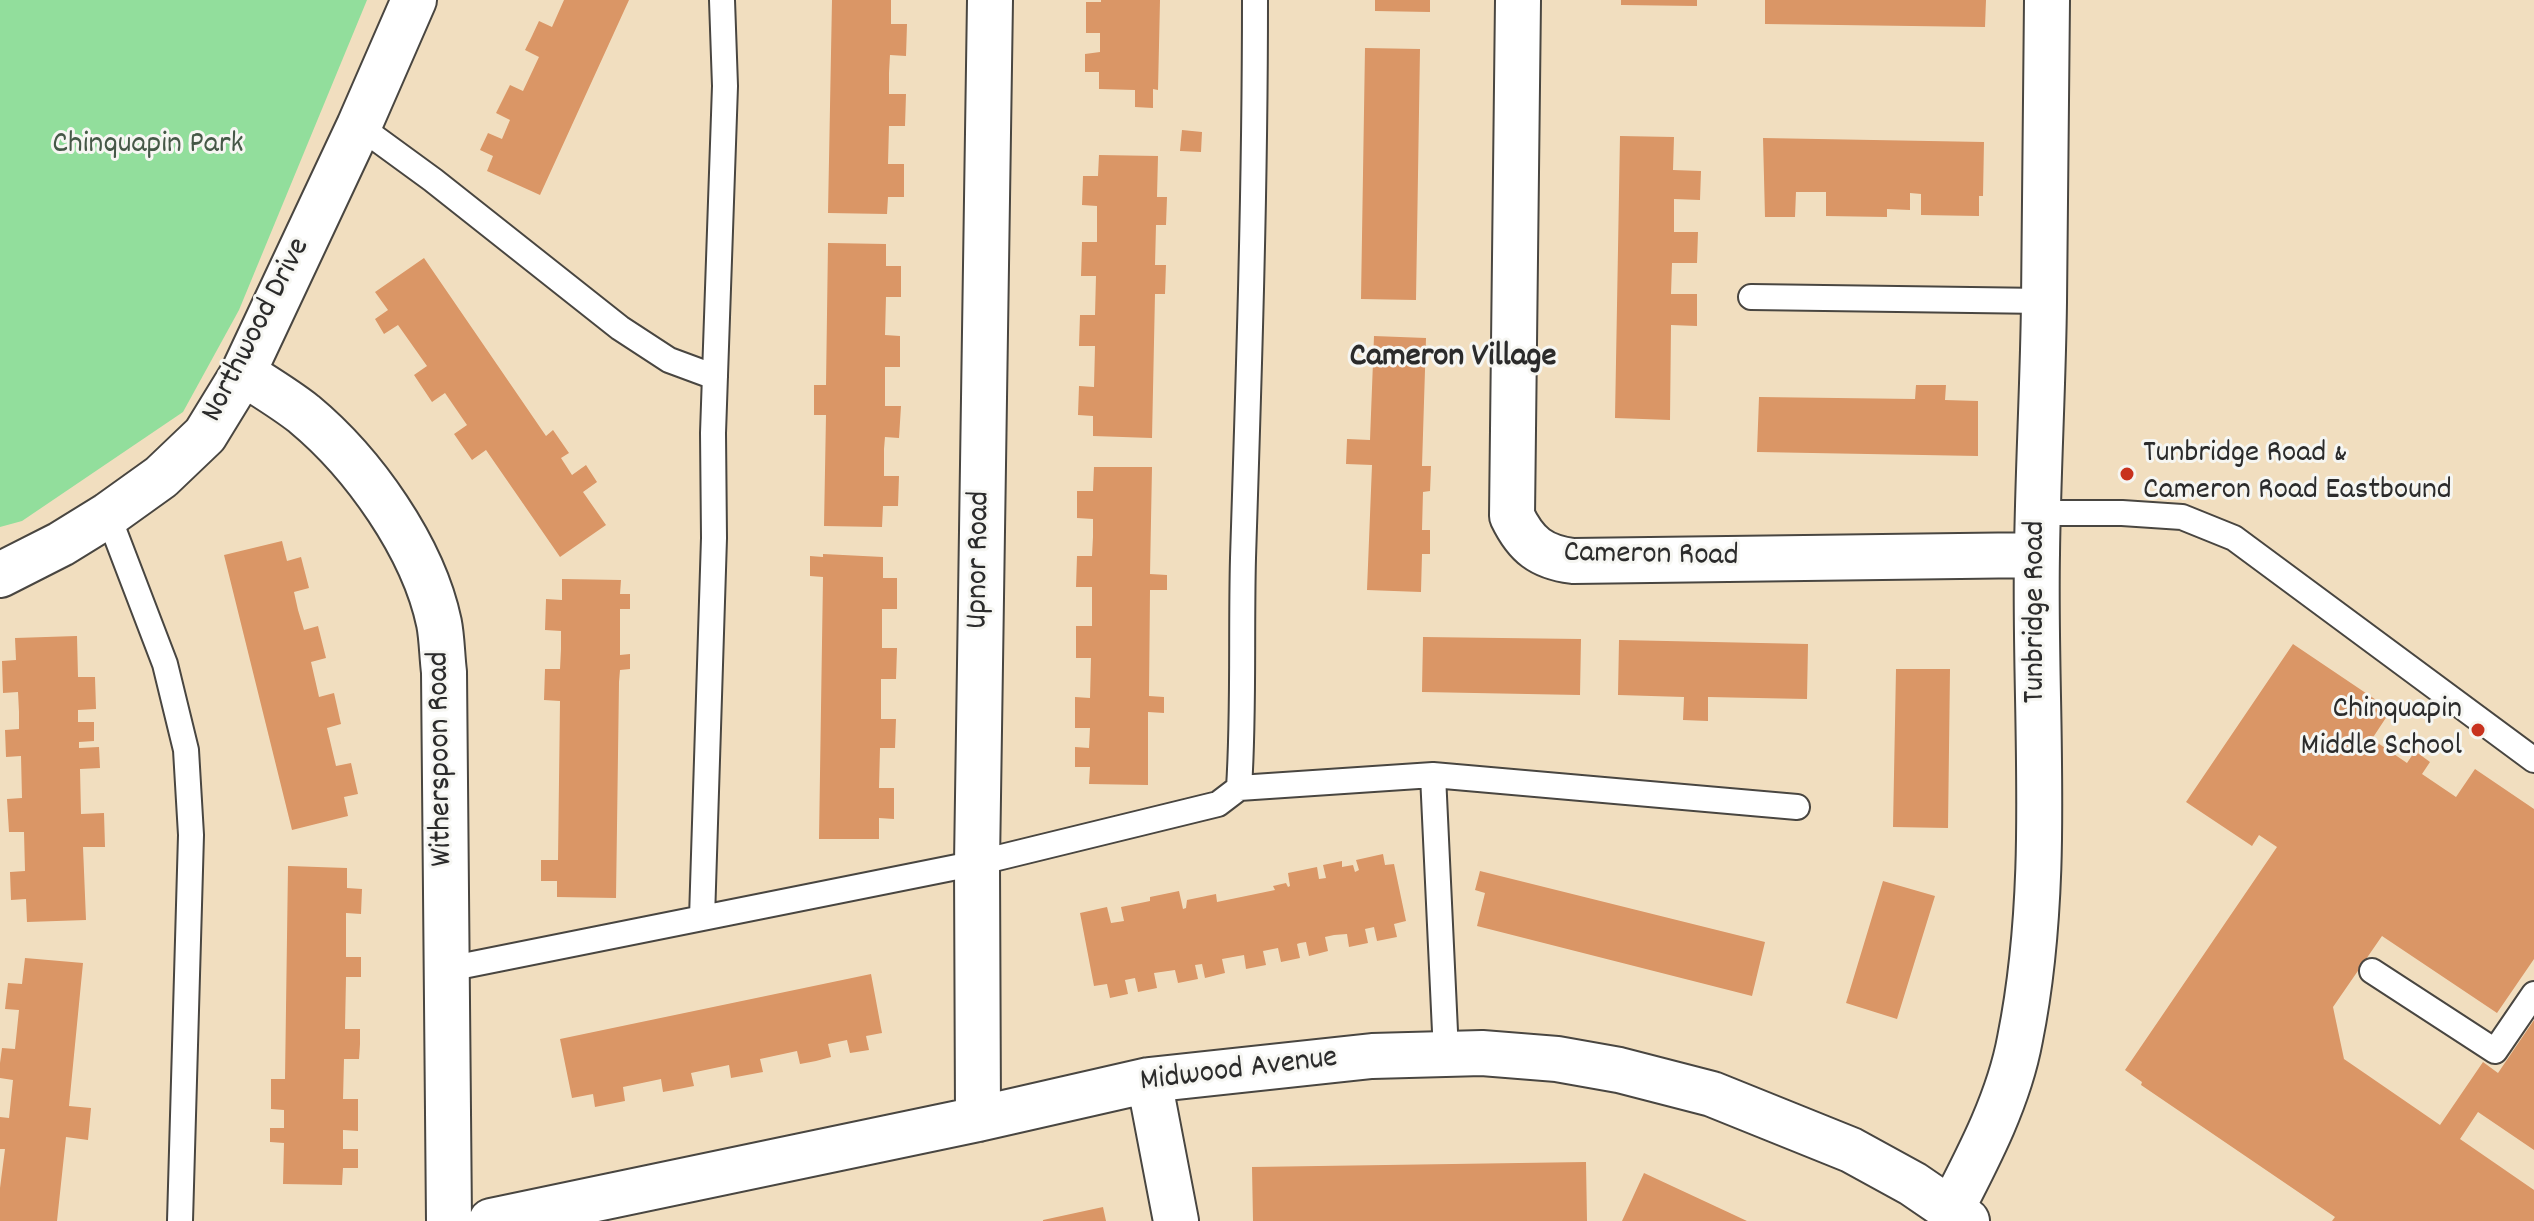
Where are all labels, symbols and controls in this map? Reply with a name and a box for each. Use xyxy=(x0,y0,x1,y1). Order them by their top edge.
park label: Chinquapin Park xyxy=(52,128,244,166)
street label: Northwood Drive xyxy=(195,233,321,429)
district label: Cameron Village xyxy=(1350,339,1556,379)
place label: Tunbridge Road & Cameron Road Eastbound xyxy=(2143,437,2452,512)
marker: Tunbridge Road & Cameron Road Eastbound xyxy=(2118,465,2136,483)
street label: Upnor Road xyxy=(961,491,1001,629)
street label: Tunbridge Road xyxy=(2019,520,2057,704)
street label: Cameron Road xyxy=(1563,536,1739,578)
street label: Witherspoon Road xyxy=(422,651,464,867)
place label: Chinquapin Middle School xyxy=(2301,693,2462,768)
marker: Chinquapin Middle School xyxy=(2469,721,2487,739)
street label: Midwood Avenue xyxy=(1138,1041,1340,1103)

